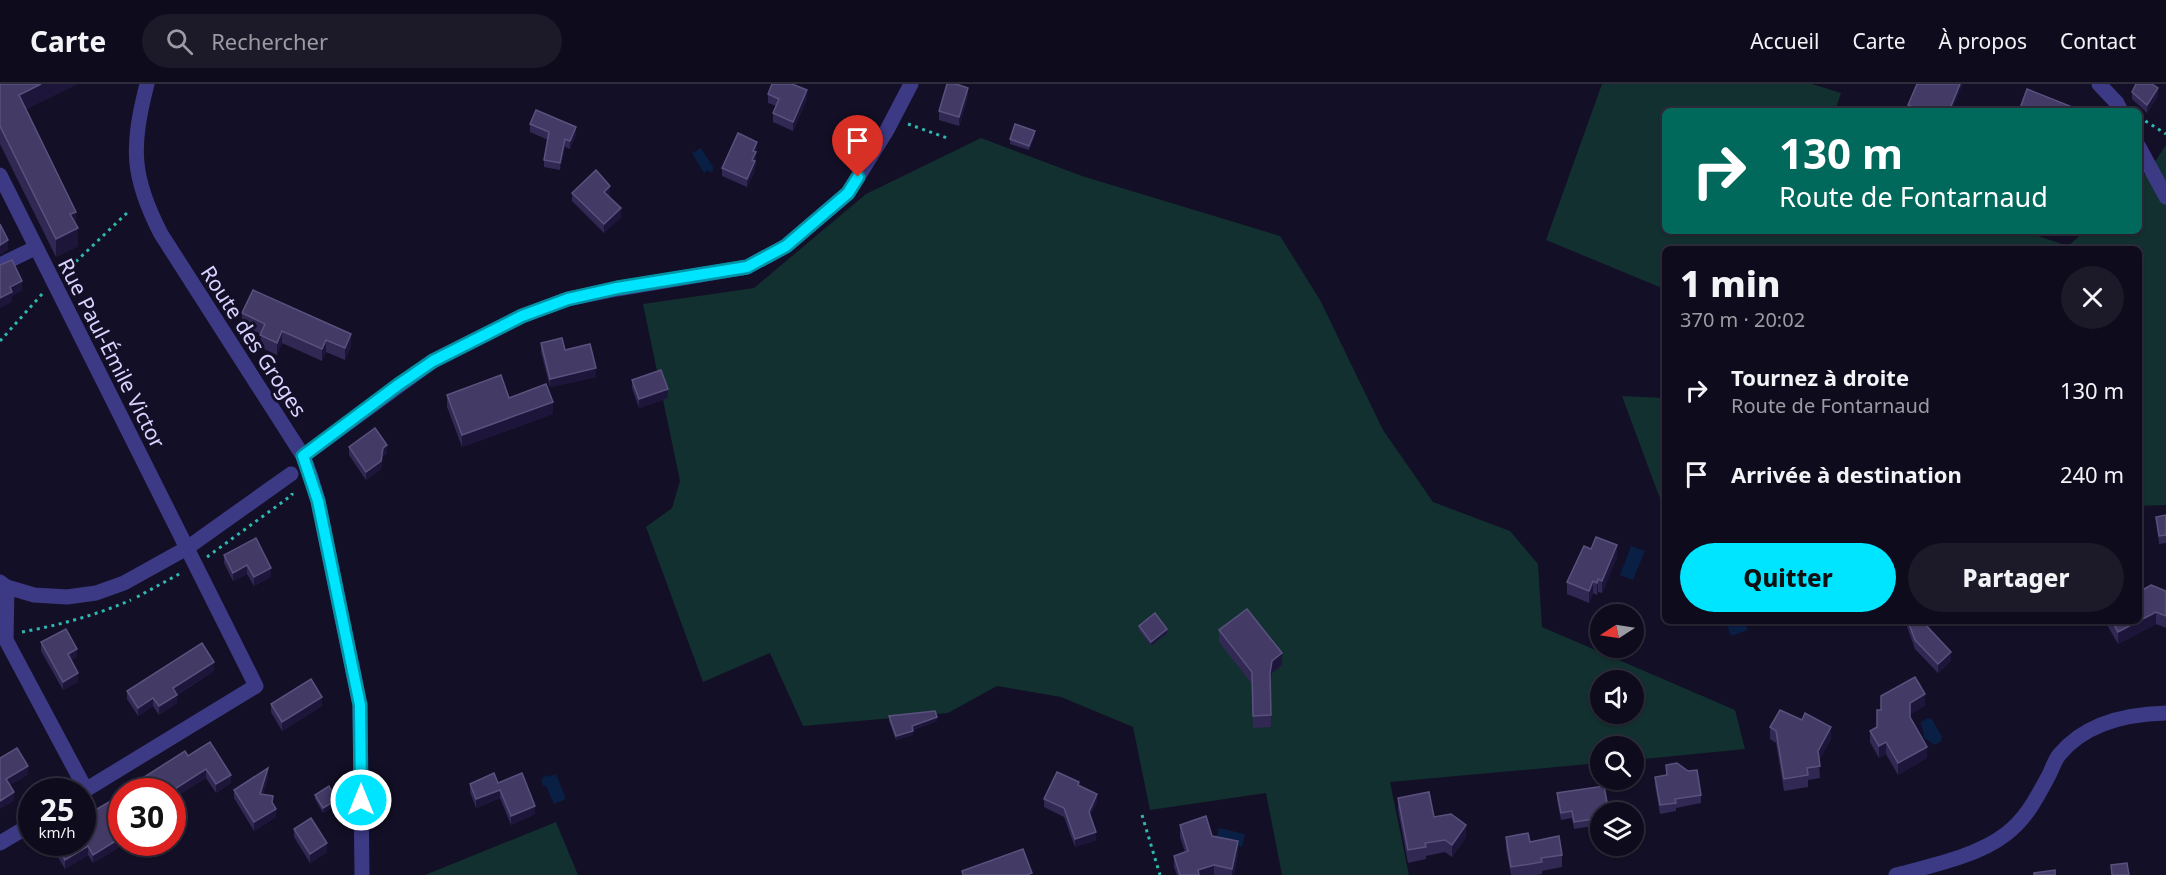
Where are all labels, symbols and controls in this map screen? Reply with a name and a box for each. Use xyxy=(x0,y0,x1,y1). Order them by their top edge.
search box xyxy=(142,14,562,68)
text: Carte xyxy=(30,22,106,60)
icon: search xyxy=(163,25,196,58)
text: Rechercher xyxy=(211,26,328,56)
text: Accueil xyxy=(1750,27,1819,55)
text: Carte xyxy=(1852,27,1906,55)
text: À propos xyxy=(1939,27,2027,55)
text: Contact xyxy=(2060,27,2136,55)
pin xyxy=(832,115,883,177)
icon: arrive xyxy=(841,124,874,157)
text: 130 m xyxy=(1779,124,1903,181)
icon: right xyxy=(1680,132,1758,210)
text: Route de Fontarnaud xyxy=(1779,178,2048,215)
street label: Rue Paul-Émile Victor xyxy=(52,253,172,453)
text: 1 min xyxy=(1680,259,1781,308)
street label: Route des Groges xyxy=(195,260,313,422)
button: close xyxy=(2061,266,2124,329)
text: 370 m · 20:02 xyxy=(1680,306,1805,333)
text: Tournez à droite xyxy=(1731,362,1909,392)
icon: right xyxy=(1680,374,1713,407)
text: 130 m xyxy=(2060,375,2124,405)
text: Route de Fontarnaud xyxy=(1731,392,1930,419)
icon: arrive xyxy=(1680,458,1713,491)
text: Arrivée à destination xyxy=(1731,459,1962,489)
text: 240 m xyxy=(2060,459,2124,489)
button: Quitter xyxy=(1680,543,1896,612)
button: Partager xyxy=(1908,543,2124,612)
north arrow xyxy=(1590,604,1644,658)
map controls xyxy=(1590,604,1644,856)
button: sound xyxy=(1590,670,1644,724)
button: search xyxy=(1590,736,1644,790)
position arrow xyxy=(329,768,393,832)
speed limit sign: 30 xyxy=(108,778,186,856)
text: 25 xyxy=(40,789,74,830)
button: layers xyxy=(1590,802,1644,856)
text: km/h xyxy=(39,822,75,842)

